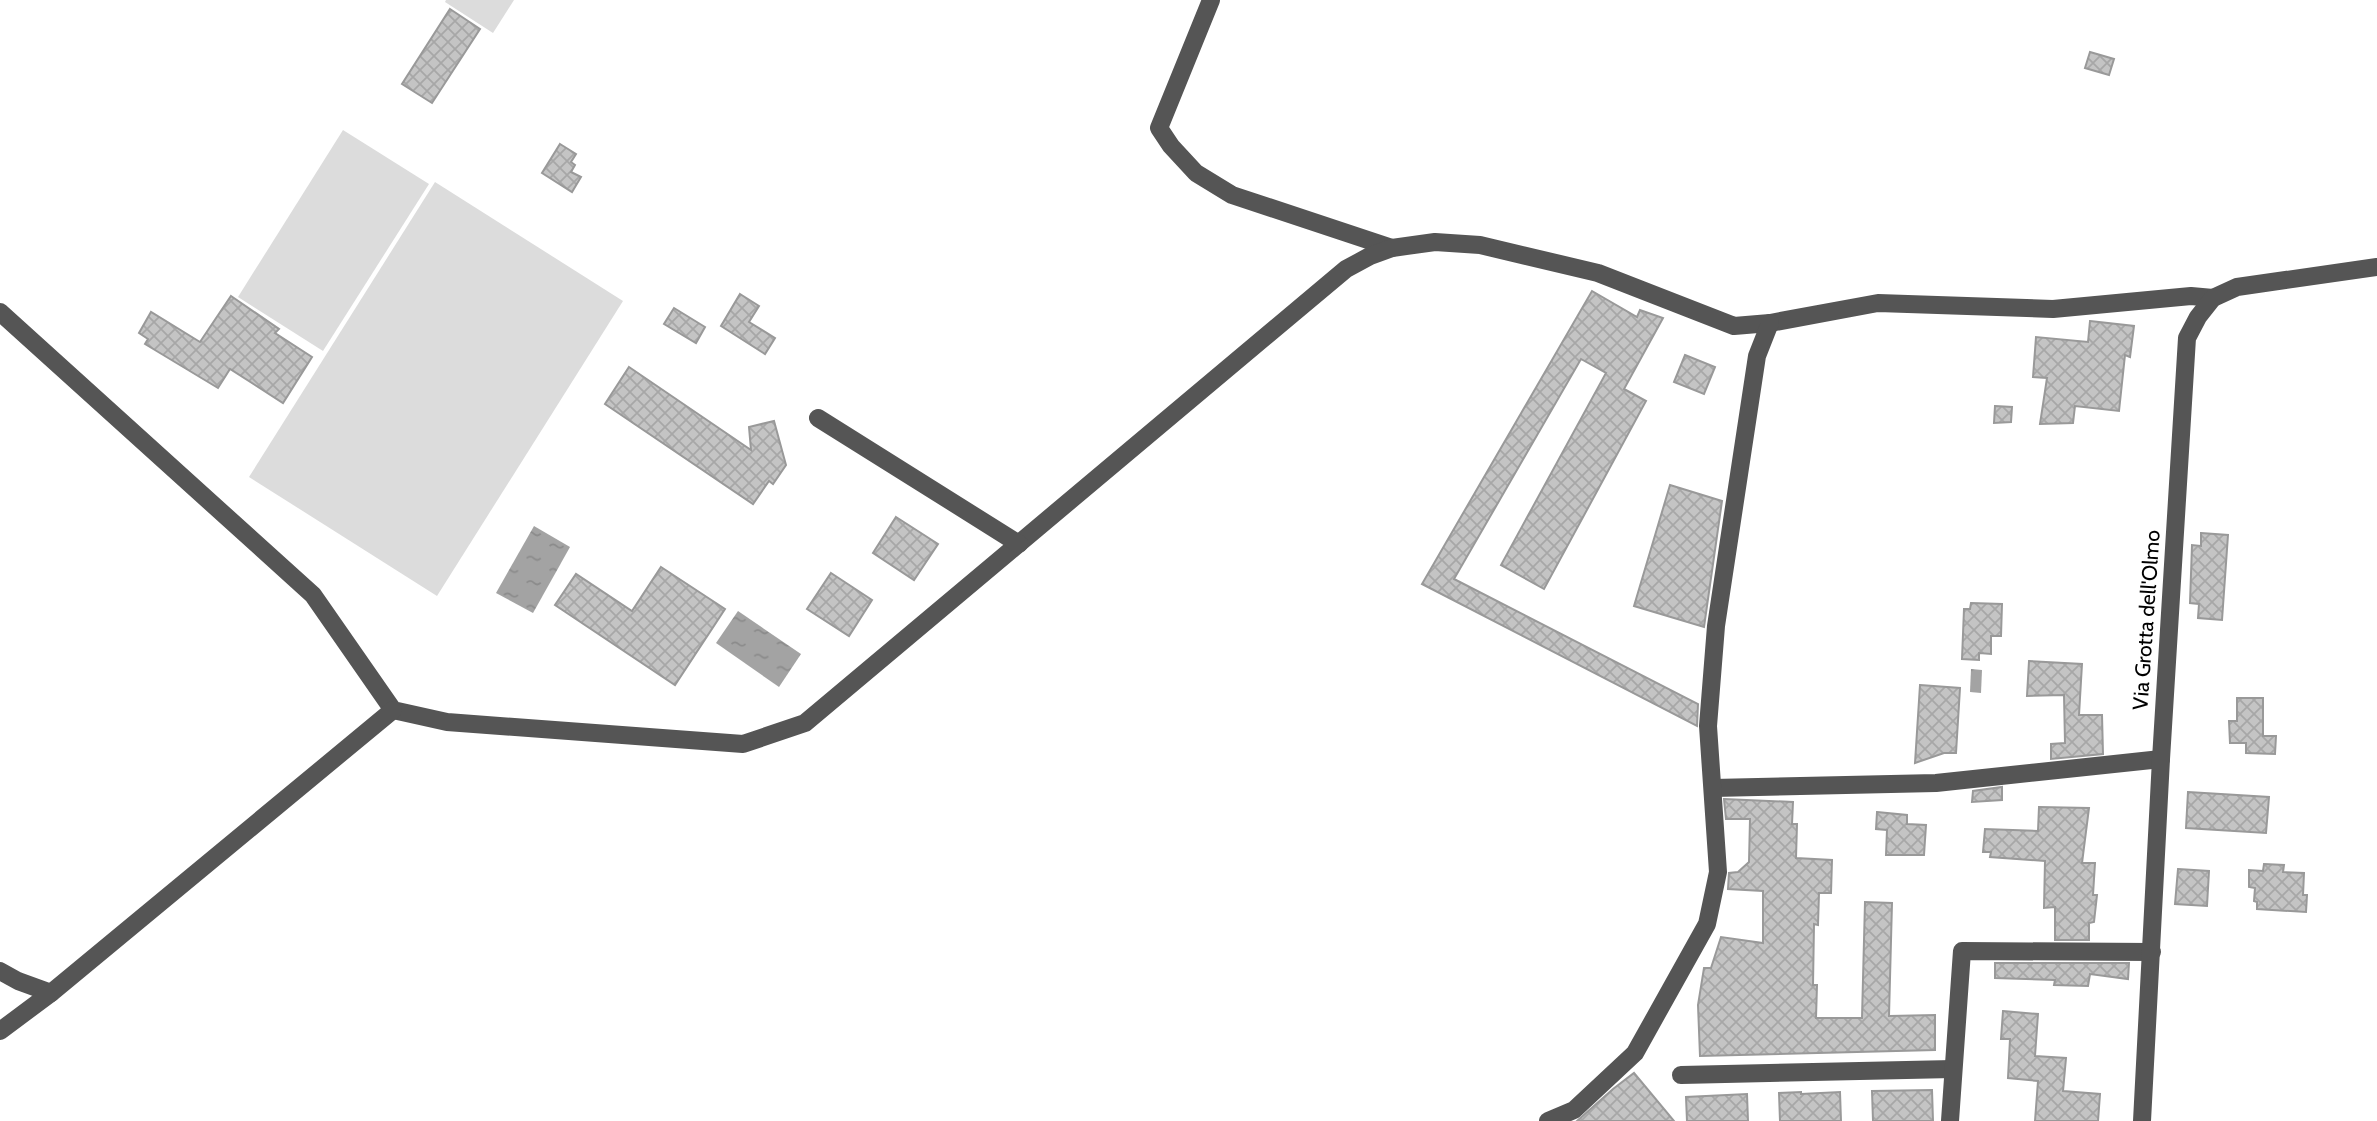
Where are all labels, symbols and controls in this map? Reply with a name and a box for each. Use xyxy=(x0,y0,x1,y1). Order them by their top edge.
street label: Via Grotta dell'Olmo xyxy=(2127,529,2165,711)

